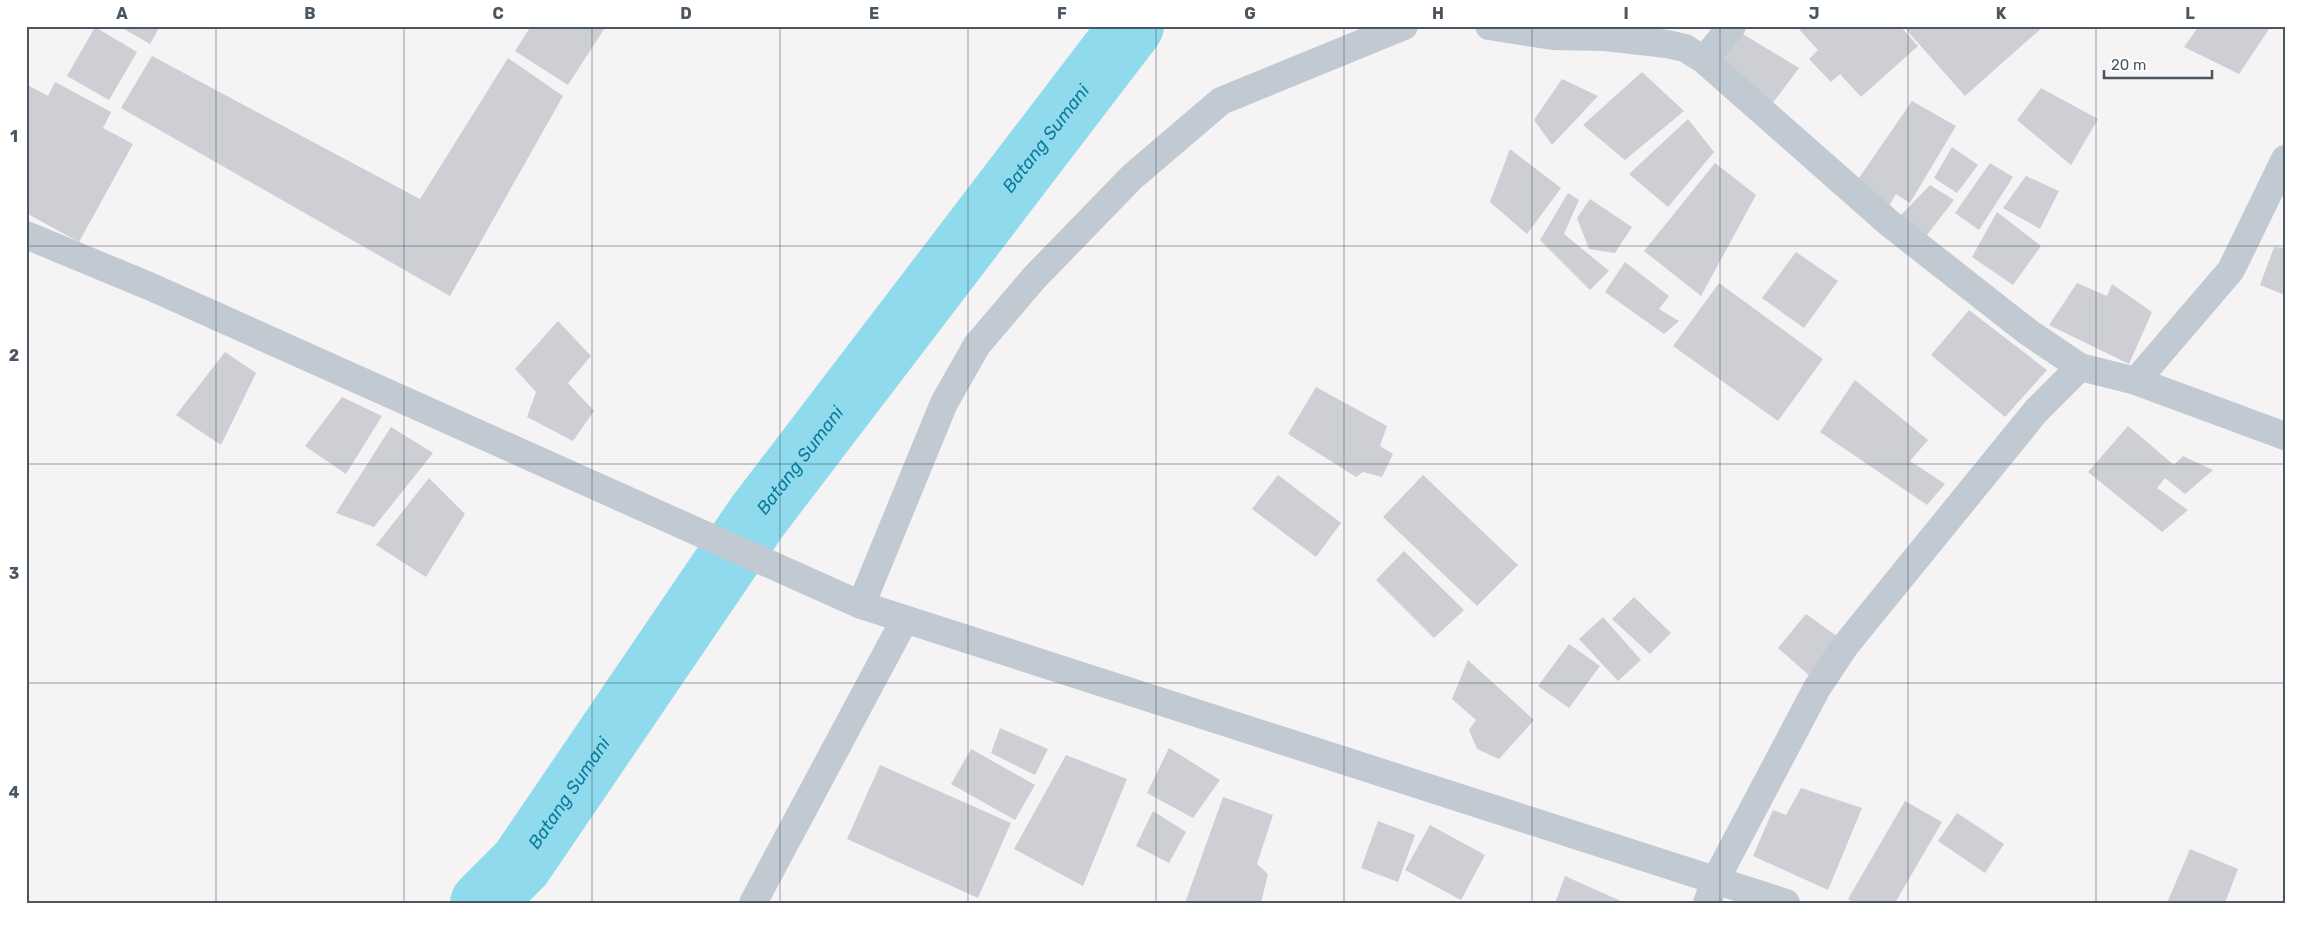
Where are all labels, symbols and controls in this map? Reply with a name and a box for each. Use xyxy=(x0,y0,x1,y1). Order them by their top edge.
text: A xyxy=(116,4,128,23)
text: B xyxy=(304,4,316,23)
text: C xyxy=(492,4,504,23)
text: D xyxy=(680,4,692,23)
text: E xyxy=(869,4,879,23)
text: F xyxy=(1057,4,1067,23)
text: G xyxy=(1244,4,1256,23)
text: H xyxy=(1432,4,1444,23)
text: I xyxy=(1623,4,1629,23)
text: J xyxy=(1809,4,1819,23)
text: K xyxy=(1996,4,2007,23)
text: L xyxy=(2185,4,2195,23)
scale bar xyxy=(2104,48,2211,80)
text: 20 m xyxy=(2111,56,2146,74)
water label: Batang Sumani xyxy=(998,80,1095,197)
text: 1 xyxy=(10,127,18,146)
text: 2 xyxy=(9,346,19,365)
water label: Batang Sumani xyxy=(752,402,849,519)
text: 3 xyxy=(9,564,19,583)
water label: Batang Sumani xyxy=(524,732,615,853)
text: 4 xyxy=(9,783,20,802)

